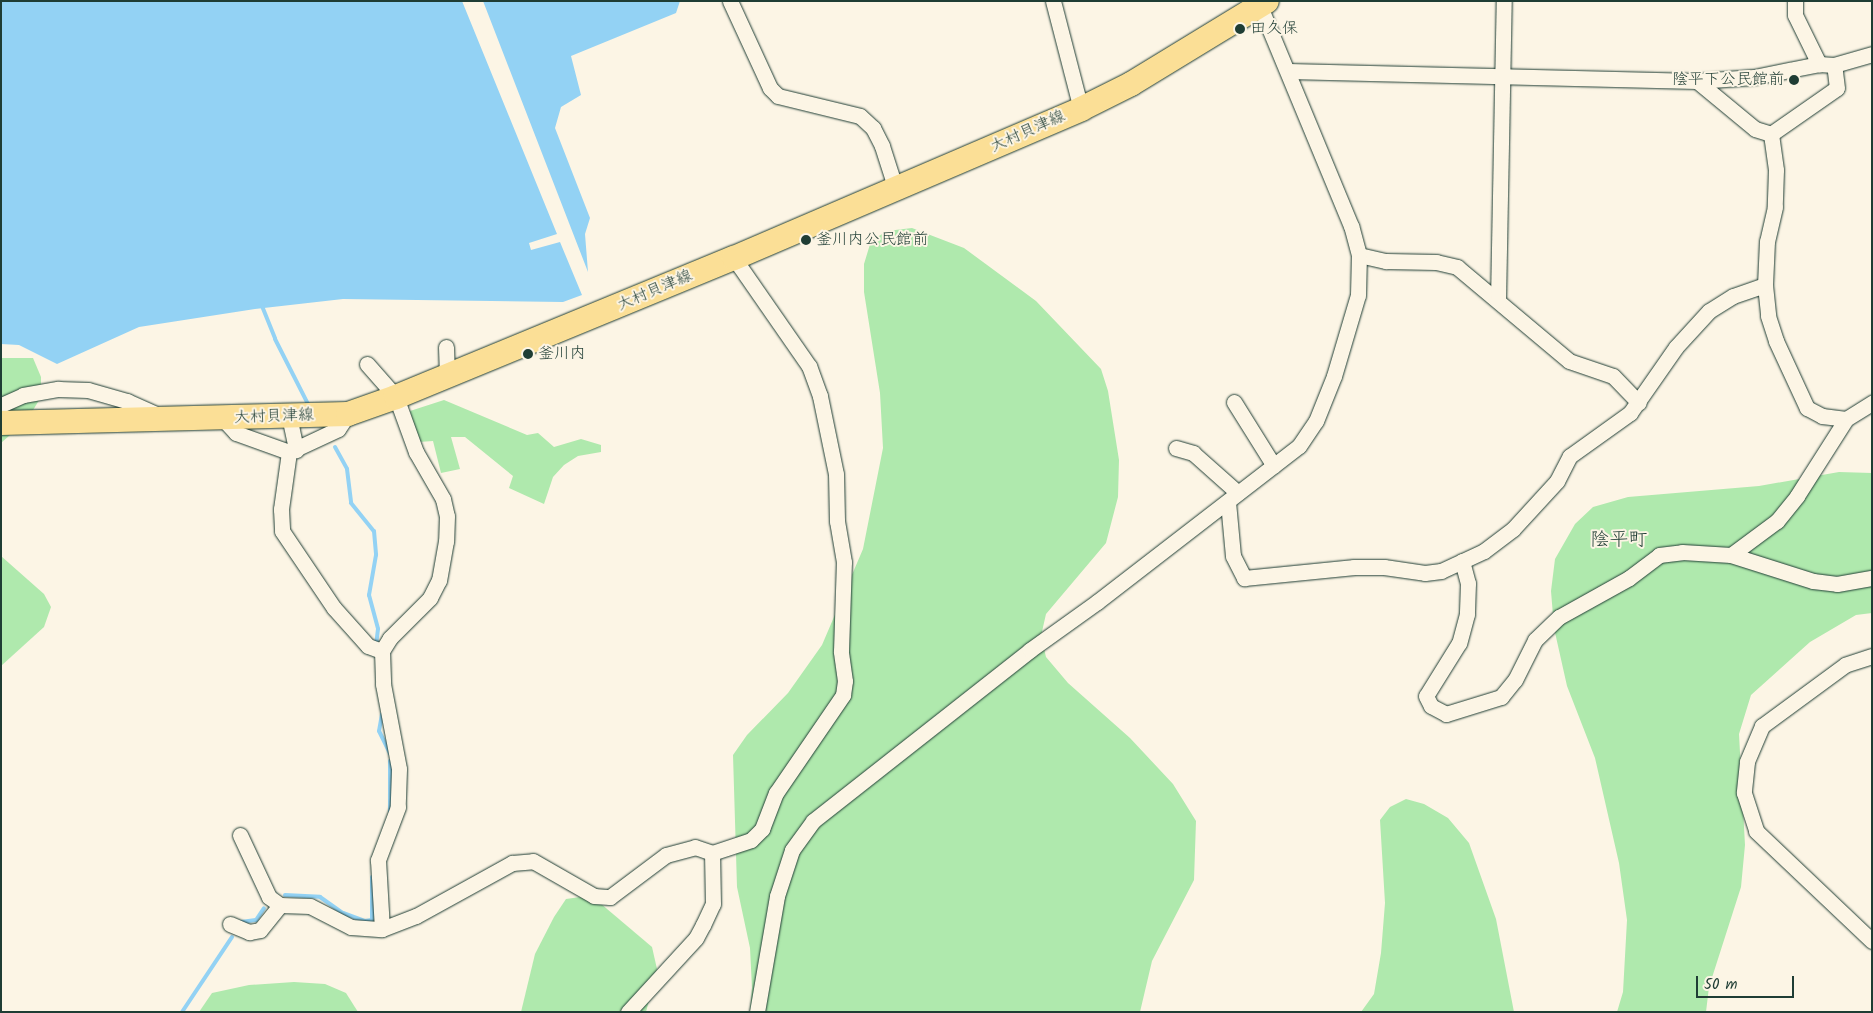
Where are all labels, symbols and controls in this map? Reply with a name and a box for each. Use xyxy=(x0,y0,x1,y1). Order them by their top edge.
place label: 田久保 xyxy=(1250,19,1298,39)
marker: 田久保 xyxy=(1234,23,1246,35)
place label: 陰平下公民館前 xyxy=(1672,70,1784,90)
marker: 陰平下公民館前 xyxy=(1788,74,1800,86)
street label: 大村貝津線 xyxy=(988,107,1068,157)
place label: 釜川内公民館前 xyxy=(816,230,928,250)
marker: 釜川内公民館前 xyxy=(800,234,812,246)
street label: 大村貝津線 xyxy=(614,267,696,315)
place label: 釜川内 xyxy=(538,344,586,364)
marker: 釜川内 xyxy=(522,348,534,360)
street label: 大村貝津線 xyxy=(234,406,314,428)
district label: 陰平町 xyxy=(1591,530,1647,552)
scale bar xyxy=(1698,966,1796,998)
text: 50 m xyxy=(1704,973,1738,997)

